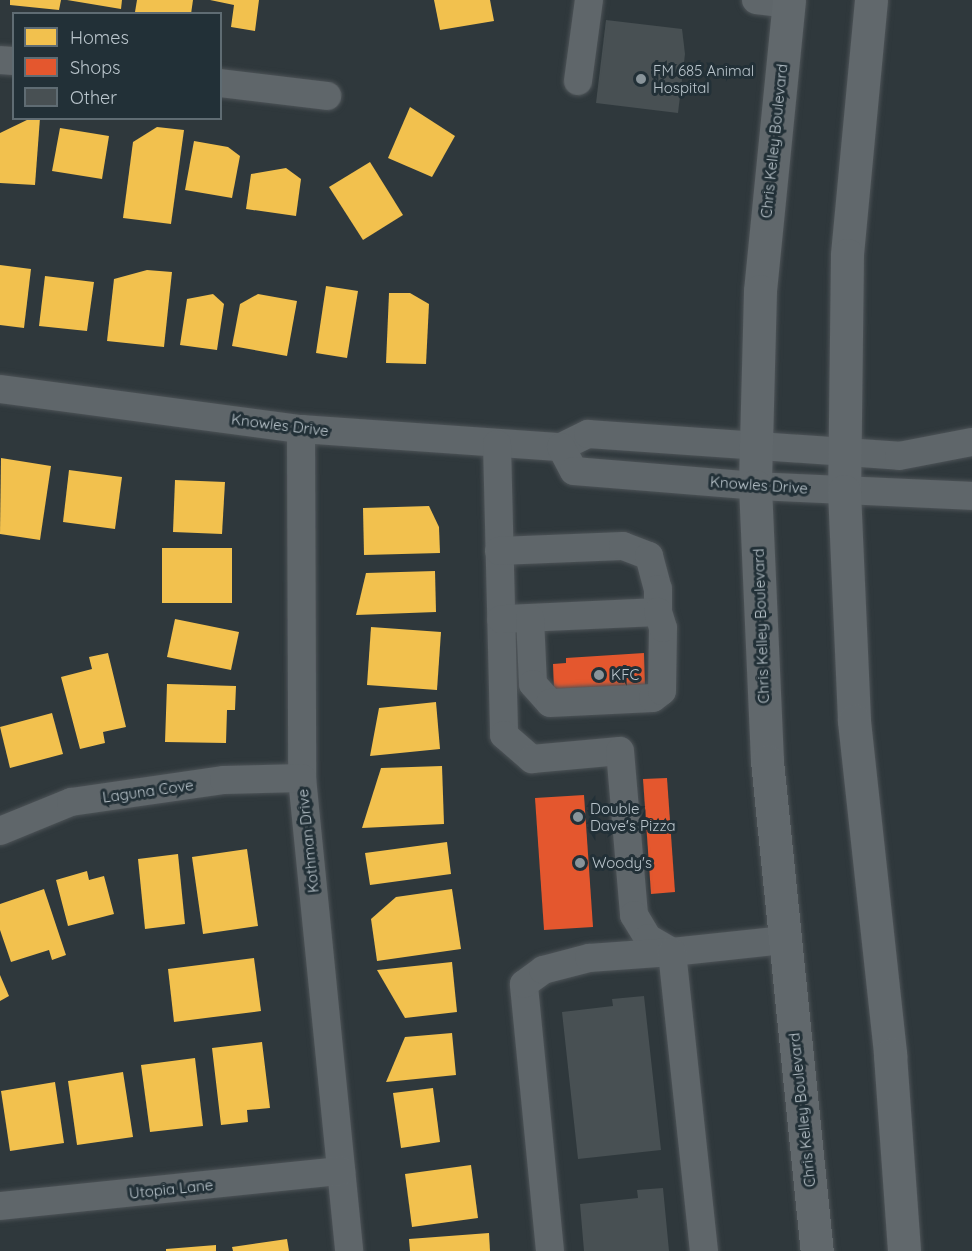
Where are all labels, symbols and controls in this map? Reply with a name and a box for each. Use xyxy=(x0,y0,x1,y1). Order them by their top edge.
legend xyxy=(12,12,222,120)
text: Homes xyxy=(70,26,129,49)
text: Shops xyxy=(70,56,121,79)
place label: FM 685 Animal Hospital xyxy=(653,61,754,96)
street label: Chris Kelley Boulevard xyxy=(757,63,791,219)
marker: FM 685 Animal Hospital xyxy=(634,72,648,86)
text: Other xyxy=(70,86,117,109)
street label: Knowles Drive xyxy=(230,410,330,440)
street label: Knowles Drive xyxy=(709,473,809,497)
street label: Chris Kelley Boulevard xyxy=(749,548,773,704)
place label: KFC xyxy=(611,666,639,684)
marker: KFC xyxy=(592,668,606,682)
street label: Laguna Cove xyxy=(101,776,195,806)
street label: Kothman Drive xyxy=(294,788,322,894)
place label: Double Dave's Pizza xyxy=(590,799,676,834)
marker: Double Dave's Pizza xyxy=(571,810,585,824)
place label: Woody's xyxy=(592,854,652,872)
marker: Woody's xyxy=(573,856,587,870)
street label: Chris Kelley Boulevard xyxy=(785,1032,819,1188)
street label: Utopia Lane xyxy=(128,1176,214,1202)

